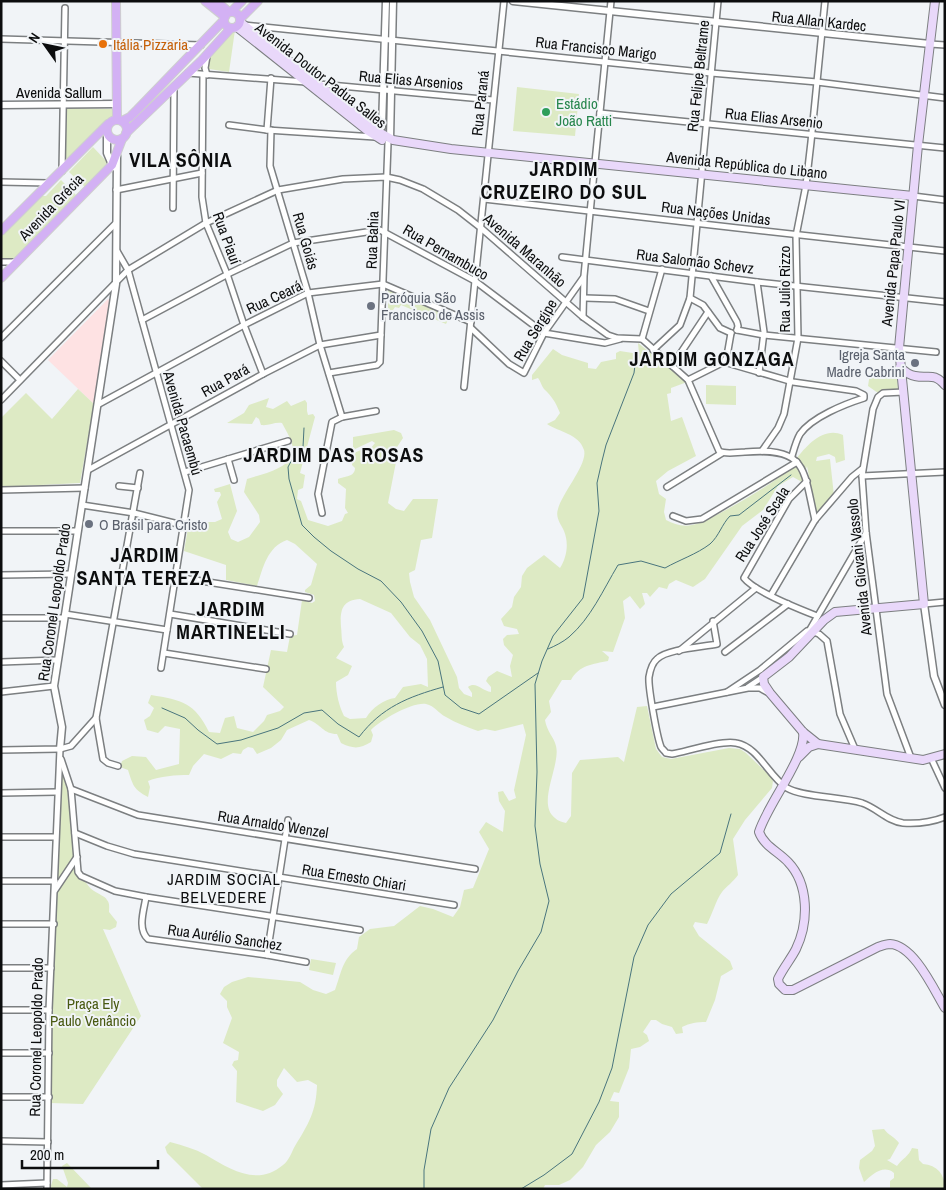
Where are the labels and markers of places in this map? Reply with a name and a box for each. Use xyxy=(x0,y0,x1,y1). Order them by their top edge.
place label: Itália Pizzaria xyxy=(113,34,188,55)
marker: Itália Pizzaria xyxy=(97,38,109,50)
place label: Estádio João Ratti xyxy=(556,93,612,131)
marker: Estádio João Ratti xyxy=(540,106,552,118)
place label: Paróquia São Francisco de Assis xyxy=(381,287,485,325)
marker: Paróquia São Francisco de Assis xyxy=(365,300,377,312)
place label: Igreja Santa Madre Cabrini xyxy=(826,344,905,382)
marker: Igreja Santa Madre Cabrini xyxy=(909,357,921,369)
place label: O Brasil para Cristo xyxy=(99,514,208,535)
marker: O Brasil para Cristo xyxy=(83,518,95,530)

